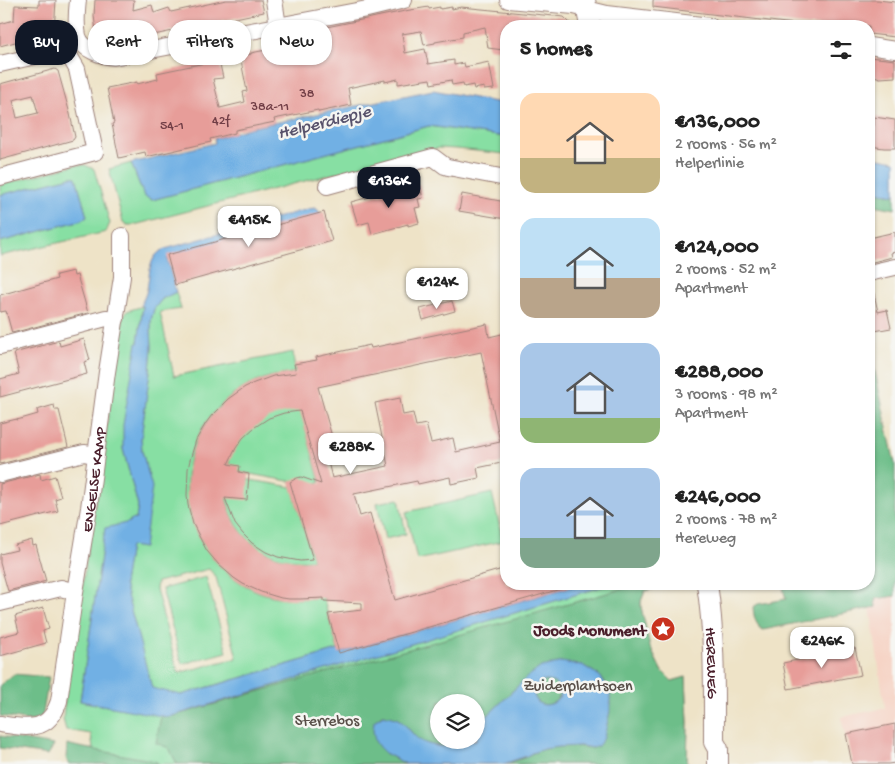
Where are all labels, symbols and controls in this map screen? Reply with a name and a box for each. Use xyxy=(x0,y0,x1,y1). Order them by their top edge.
chip: Buy xyxy=(15,20,78,65)
chip: Rent xyxy=(88,20,158,65)
chip: Filters xyxy=(168,20,251,65)
chip: New xyxy=(261,20,332,65)
icon: filters xyxy=(827,36,855,64)
text: 5 homes xyxy=(520,38,592,63)
house number: 38 xyxy=(299,86,315,103)
house number: 38a-11 xyxy=(250,99,289,116)
water label: Helperdiepje xyxy=(276,102,374,145)
text: €136,000 xyxy=(675,111,760,136)
house number: 42f xyxy=(212,113,232,130)
icon: home xyxy=(560,113,620,173)
house number: 54-1 xyxy=(160,118,184,135)
text: 2 rooms · 56 m² xyxy=(675,136,777,155)
text: Helperlinie xyxy=(675,155,744,174)
pin: €136K xyxy=(354,166,424,209)
text: €136K xyxy=(368,173,410,192)
pin: €415K xyxy=(214,206,284,248)
text: €415K xyxy=(229,212,269,231)
text: €124,000 xyxy=(675,236,759,261)
icon: home xyxy=(560,238,620,298)
text: 2 rooms · 52 m² xyxy=(675,261,777,280)
pin: €124K xyxy=(402,268,472,310)
text: €124K xyxy=(417,274,457,293)
text: Apartment xyxy=(675,280,747,299)
text: €288,000 xyxy=(675,361,763,386)
icon: home xyxy=(560,363,620,423)
text: 3 rooms · 98 m² xyxy=(675,386,777,405)
text: Apartment xyxy=(675,405,747,424)
street label: ENGELSE KAMP xyxy=(79,426,113,534)
pin: €288K xyxy=(316,432,386,475)
text: €288K xyxy=(329,439,373,458)
text: €246,000 xyxy=(675,486,761,511)
icon: home xyxy=(560,488,620,548)
text: 2 rooms · 78 m² xyxy=(675,511,777,530)
text: Hereweg xyxy=(675,530,736,549)
place icon: Joods Monument xyxy=(650,616,676,642)
place label: Joods Monument xyxy=(533,623,647,642)
pin: €246K xyxy=(787,626,857,669)
street label: HEREWEG xyxy=(699,627,720,699)
text: €246K xyxy=(801,633,843,652)
park label: Zuiderplantsoen xyxy=(523,678,633,697)
map controls xyxy=(430,694,485,749)
button: layers xyxy=(430,694,485,749)
park label: Sterrebos xyxy=(295,713,360,732)

